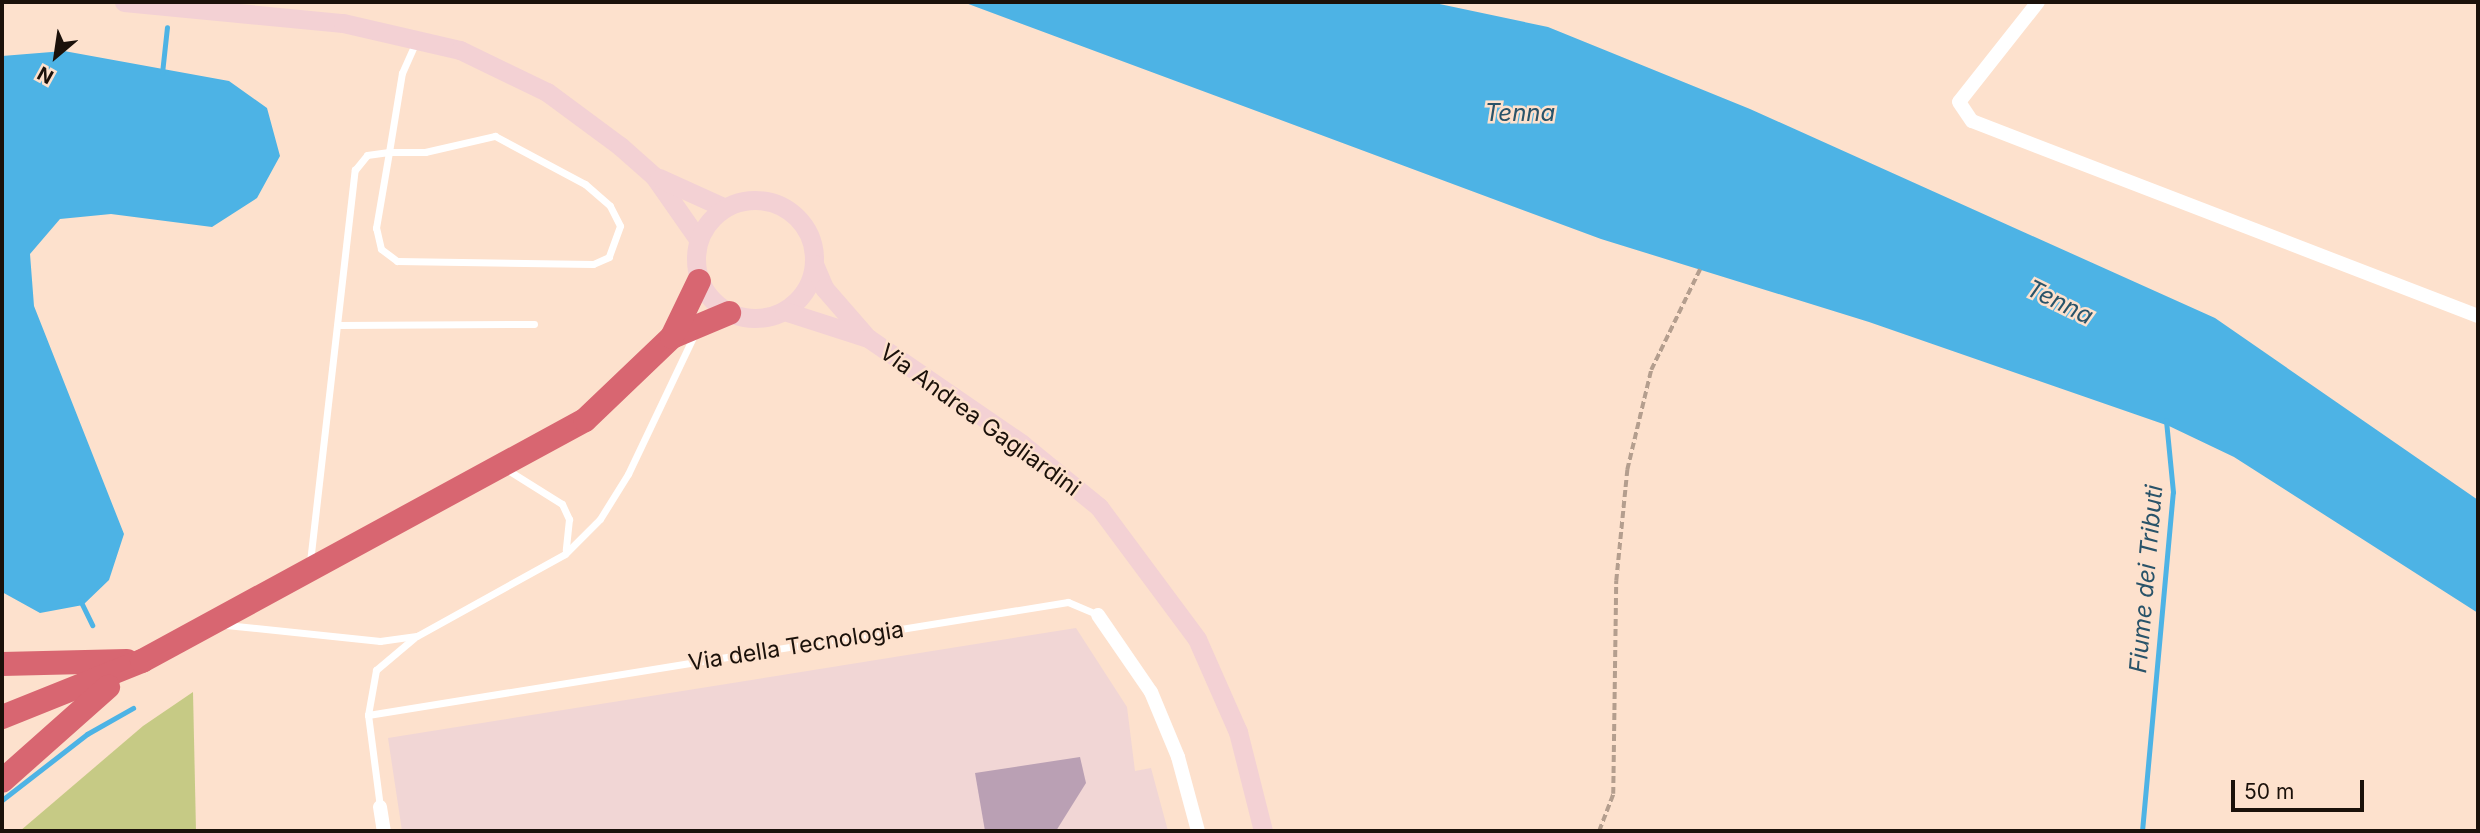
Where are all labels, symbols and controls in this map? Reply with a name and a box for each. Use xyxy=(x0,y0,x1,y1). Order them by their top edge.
north arrow xyxy=(21,21,91,91)
text: N xyxy=(34,61,57,88)
water label: Tenna xyxy=(1485,99,1555,127)
water label: Tenna xyxy=(2022,274,2098,330)
street label: Via Andrea Gagliardini xyxy=(874,338,1086,502)
water label: Fiume dei Tributi xyxy=(2123,484,2169,674)
street label: Via della Tecnologia xyxy=(686,615,906,677)
scale bar xyxy=(2235,766,2368,810)
text: 50 m xyxy=(2244,779,2294,804)

